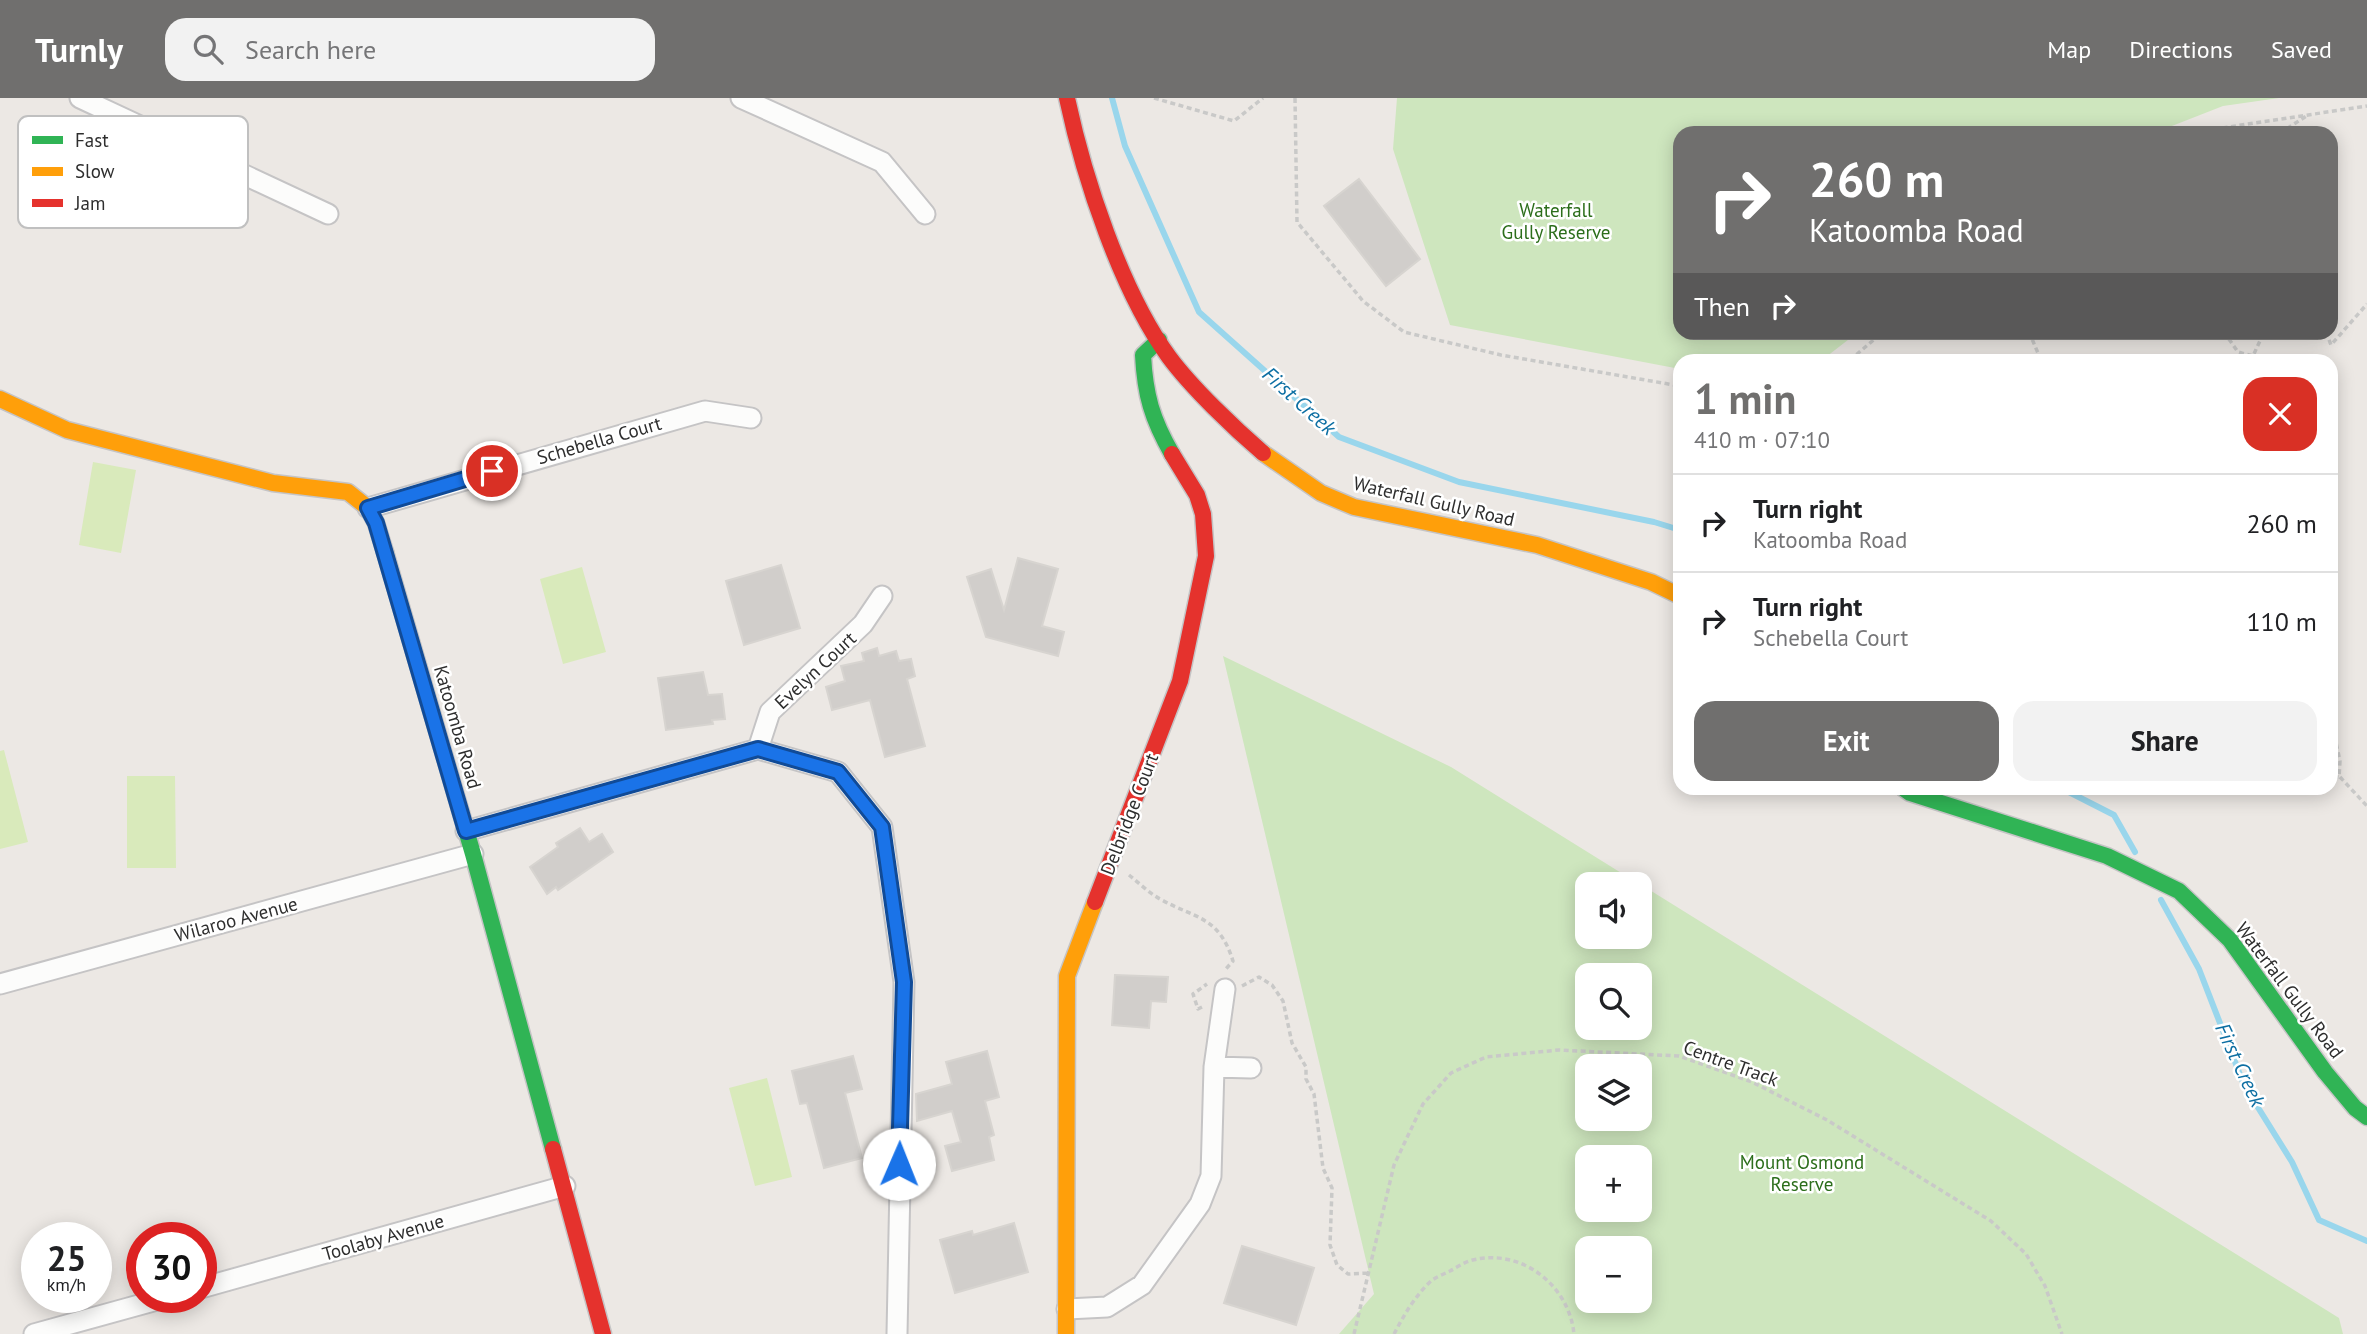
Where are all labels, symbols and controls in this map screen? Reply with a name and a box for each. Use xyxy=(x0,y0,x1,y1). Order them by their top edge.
search box xyxy=(165,18,655,81)
text: Turnly xyxy=(35,28,123,71)
icon: search xyxy=(189,30,227,68)
text: Search here xyxy=(245,33,376,66)
text: Map xyxy=(2047,34,2091,65)
text: Directions xyxy=(2129,34,2233,65)
text: Saved xyxy=(2271,34,2332,65)
legend xyxy=(18,116,248,228)
text: Fast xyxy=(75,128,109,152)
text: 260 m xyxy=(1809,147,1944,211)
icon: right xyxy=(1694,154,1785,245)
text: Slow xyxy=(75,159,115,183)
text: Jam xyxy=(74,191,105,215)
park label: Waterfall Gully Reserve xyxy=(1502,198,1610,244)
text: Katoomba Road xyxy=(1809,209,2024,251)
icon: right xyxy=(1764,287,1802,325)
text: Then xyxy=(1694,290,1750,323)
water label: First Creek xyxy=(1257,361,1343,442)
text: 1 min xyxy=(1694,371,1796,426)
button: close xyxy=(2243,377,2317,451)
street label: Schebella Court xyxy=(534,411,665,469)
text: 410 m · 07:10 xyxy=(1694,425,1830,454)
pin xyxy=(462,441,522,501)
icon: arrive xyxy=(473,452,511,490)
street label: Waterfall Gully Road xyxy=(1351,471,1517,531)
text: Turn right xyxy=(1753,492,1862,525)
icon: right xyxy=(1694,504,1732,542)
text: 260 m xyxy=(2246,507,2317,540)
text: Katoomba Road xyxy=(1753,525,1907,554)
text: Turn right xyxy=(1753,590,1862,623)
icon: right xyxy=(1694,602,1732,640)
text: 110 m xyxy=(2246,605,2317,638)
text: Schebella Court xyxy=(1753,623,1908,652)
street label: Evelyn Court xyxy=(769,626,861,714)
street label: Katoomba Road xyxy=(429,662,487,792)
button: Exit xyxy=(1694,701,1999,781)
button: Share xyxy=(2013,701,2317,781)
street label: Delbridge Court xyxy=(1095,749,1163,878)
map controls xyxy=(1575,872,1652,1313)
button: sound xyxy=(1575,872,1652,949)
street label: Wilaroo Avenue xyxy=(172,891,300,947)
street label: Waterfall Gully Road xyxy=(2231,917,2349,1063)
button: search xyxy=(1575,963,1652,1040)
water label: First Creek xyxy=(2209,1018,2272,1113)
street label: Centre Track xyxy=(1680,1035,1782,1091)
button: layers xyxy=(1575,1054,1652,1131)
position arrow xyxy=(862,1127,936,1201)
button: + xyxy=(1575,1145,1652,1222)
park label: Mount Osmond Reserve xyxy=(1740,1150,1864,1196)
street label: Toolaby Avenue xyxy=(319,1208,447,1266)
speed limit sign: 30 xyxy=(126,1222,217,1313)
text: 25 xyxy=(47,1235,86,1281)
button: − xyxy=(1575,1236,1652,1313)
text: km/h xyxy=(47,1273,86,1296)

